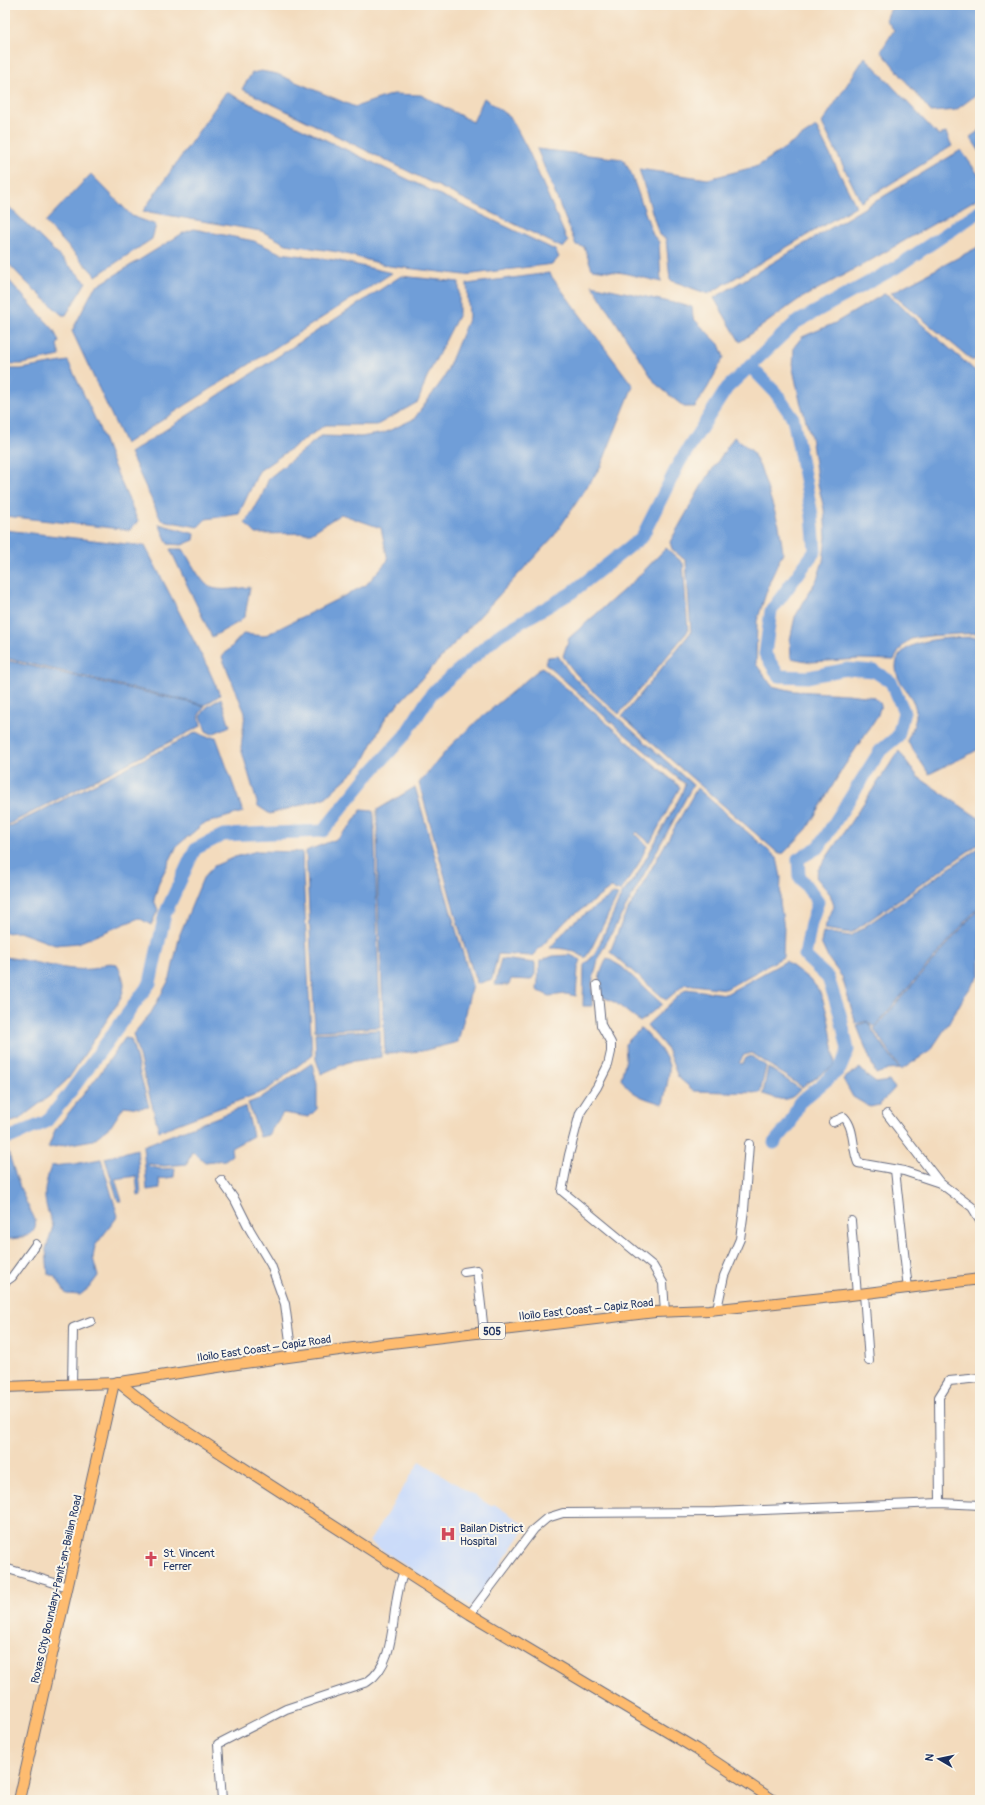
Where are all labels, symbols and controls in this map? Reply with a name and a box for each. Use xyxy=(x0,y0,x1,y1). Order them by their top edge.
street label: Iloilo East Coast – Capiz Road xyxy=(518,1296,654,1323)
road number: 505 xyxy=(479,1323,505,1339)
street label: Iloilo East Coast – Capiz Road xyxy=(196,1333,332,1364)
street label: Roxas City Boundary-Panit-an-Bailan Road xyxy=(28,1493,85,1685)
place label: Bailan District Hospital xyxy=(460,1522,524,1548)
hospital icon: Bailan District Hospital xyxy=(439,1525,457,1543)
place label: St. Vincent Ferrer xyxy=(163,1547,215,1573)
church icon: St. Vincent Ferrer xyxy=(142,1550,160,1568)
north arrow xyxy=(919,1739,959,1779)
text: N xyxy=(923,1752,937,1762)

